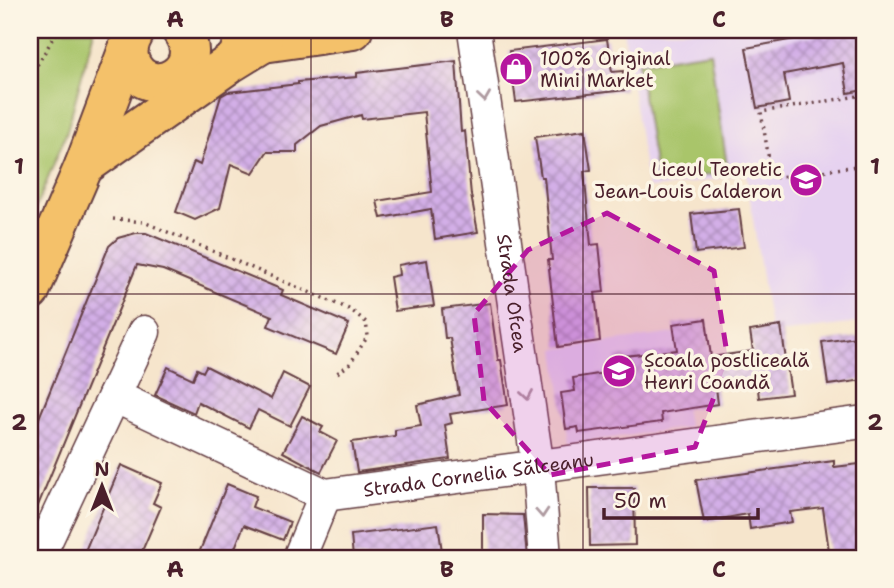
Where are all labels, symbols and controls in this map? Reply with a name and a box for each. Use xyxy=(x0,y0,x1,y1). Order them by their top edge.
text: A xyxy=(166,4,184,34)
text: B xyxy=(440,4,454,34)
text: C xyxy=(712,4,726,34)
place label: 100% Original Mini Market xyxy=(540,46,671,93)
shop icon: 100% Original Mini Market xyxy=(497,50,535,88)
one-way arrow xyxy=(476,91,491,103)
text: 1 xyxy=(14,151,24,181)
text: 1 xyxy=(870,151,880,181)
place label: Liceul Teoretic Jean-Louis Calderon xyxy=(594,157,782,204)
school or university icon: Liceul Teoretic Jean-Louis Calderon xyxy=(787,161,825,199)
street label: Strada Ofcea xyxy=(491,232,533,355)
place label: Școala postliceală Henri Coandă xyxy=(644,348,810,395)
school or university icon: Școala postliceală Henri Coandă xyxy=(600,352,638,390)
one-way arrow xyxy=(519,389,534,401)
text: 2 xyxy=(11,407,27,437)
text: 2 xyxy=(867,407,883,437)
street label: Strada Cornelia Sălceanu xyxy=(362,447,595,503)
north arrow xyxy=(66,452,136,522)
text: N xyxy=(94,457,110,482)
scale bar xyxy=(604,476,758,520)
text: 50 m xyxy=(614,487,667,515)
one-way arrow xyxy=(534,508,549,519)
text: A xyxy=(166,554,184,584)
text: B xyxy=(440,554,454,584)
text: C xyxy=(712,554,726,584)

